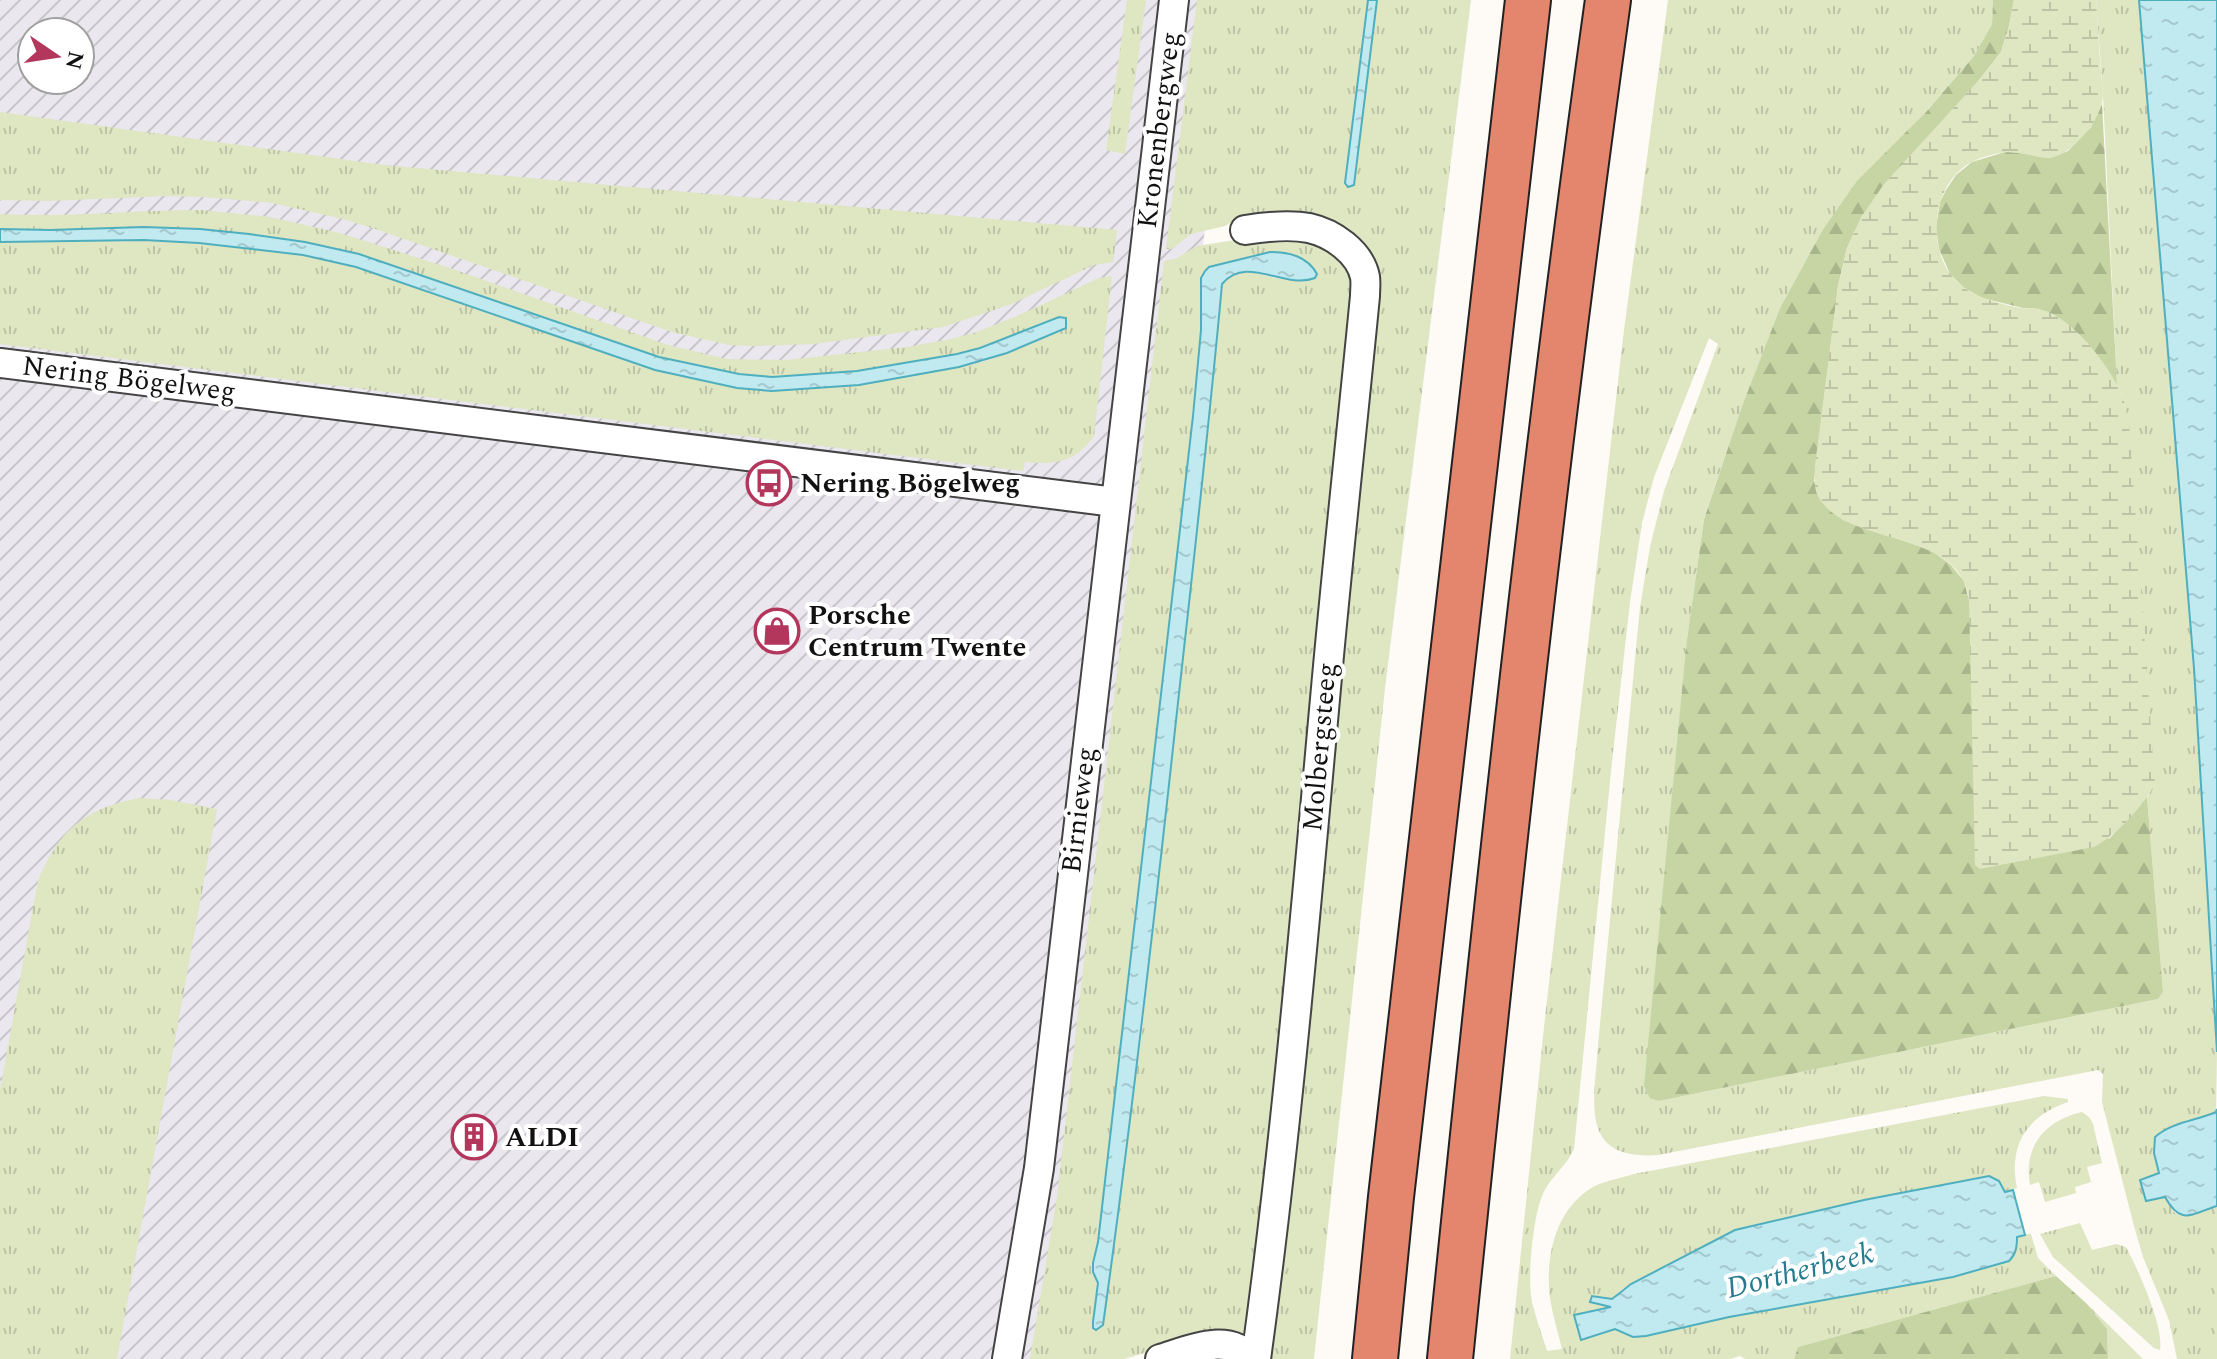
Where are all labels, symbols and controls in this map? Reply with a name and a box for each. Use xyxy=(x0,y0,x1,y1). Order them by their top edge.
north arrow xyxy=(16,16,96,96)
street label: Kronenbergweg xyxy=(1126,29,1192,231)
text: N xyxy=(56,48,92,73)
street label: Nering Bögelweg xyxy=(20,345,238,413)
bus stop icon: Nering Bögelweg xyxy=(745,459,793,507)
place label: Nering Bögelweg xyxy=(800,462,1020,505)
place label: Porsche Centrum Twente xyxy=(808,594,1026,669)
shop icon: Porsche Centrum Twente xyxy=(753,607,801,655)
street label: Molbergsteeg xyxy=(1291,661,1349,833)
street label: Birnieweg xyxy=(1050,745,1108,875)
building icon: ALDI xyxy=(450,1113,498,1161)
place label: ALDI xyxy=(505,1116,579,1159)
water label: Dortherbeek xyxy=(1721,1230,1879,1312)

